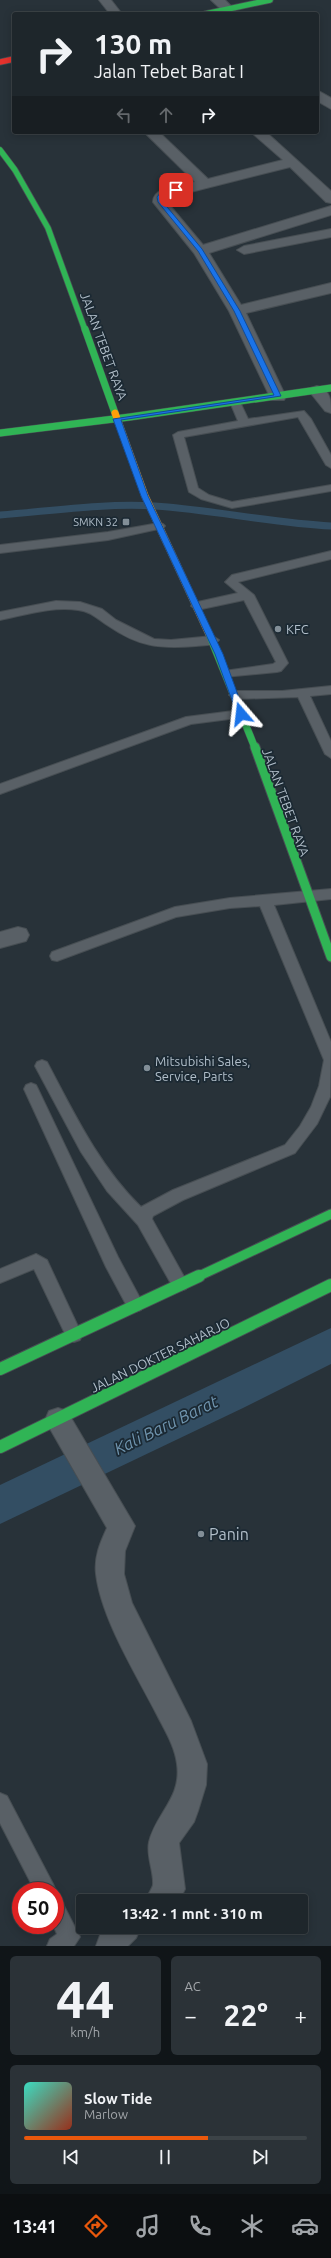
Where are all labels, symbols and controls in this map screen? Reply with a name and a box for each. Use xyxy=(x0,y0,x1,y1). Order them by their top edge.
icon: right xyxy=(28,28,80,80)
text: 130 m xyxy=(94,28,172,59)
text: Jalan Tebet Barat I xyxy=(94,61,244,81)
icon: left xyxy=(113,104,135,126)
icon: ahead xyxy=(155,104,177,126)
icon: right xyxy=(197,104,219,126)
pin xyxy=(159,173,193,207)
icon: arrive xyxy=(165,179,187,201)
street label: JALAN TEBET RAYA xyxy=(78,290,130,402)
place label: SMKN 32 xyxy=(73,516,118,528)
marker: SMKN 32 xyxy=(121,517,131,527)
place label: KFC xyxy=(286,622,309,636)
marker: KFC xyxy=(273,624,283,634)
position arrow xyxy=(220,693,262,735)
street label: JALAN TEBET RAYA xyxy=(260,746,312,858)
place label: Mitsubishi Sales, Service, Parts xyxy=(155,1054,251,1084)
marker: Mitsubishi Sales, Service, Parts xyxy=(142,1063,152,1073)
street label: JALAN DOKTER SAHARJO xyxy=(88,1315,232,1395)
water label: Kali Baru Barat xyxy=(111,1391,221,1458)
place label: Panin xyxy=(209,1525,249,1543)
marker: Panin xyxy=(196,1529,206,1539)
speed limit sign: 50 xyxy=(12,1882,64,1934)
text: 13:42 · 1 mnt · 310 m xyxy=(121,1905,263,1922)
text: 44 xyxy=(56,1970,115,2028)
text: AC xyxy=(185,1979,201,1993)
text: 22° xyxy=(224,1998,268,2032)
text: − xyxy=(185,2003,197,2028)
text: + xyxy=(295,2003,307,2028)
text: km/h xyxy=(70,2025,100,2039)
text: Slow Tide xyxy=(84,2090,152,2107)
text: Marlow xyxy=(84,2107,128,2121)
icon: previous xyxy=(60,2146,82,2168)
icon: pause xyxy=(154,2146,176,2168)
icon: next xyxy=(249,2146,271,2168)
icon: directions xyxy=(82,2212,110,2240)
icon: music xyxy=(134,2212,162,2240)
icon: phone xyxy=(186,2212,214,2240)
icon: climate xyxy=(238,2212,266,2240)
icon: car xyxy=(291,2212,319,2240)
text: 13:41 xyxy=(12,2216,57,2236)

